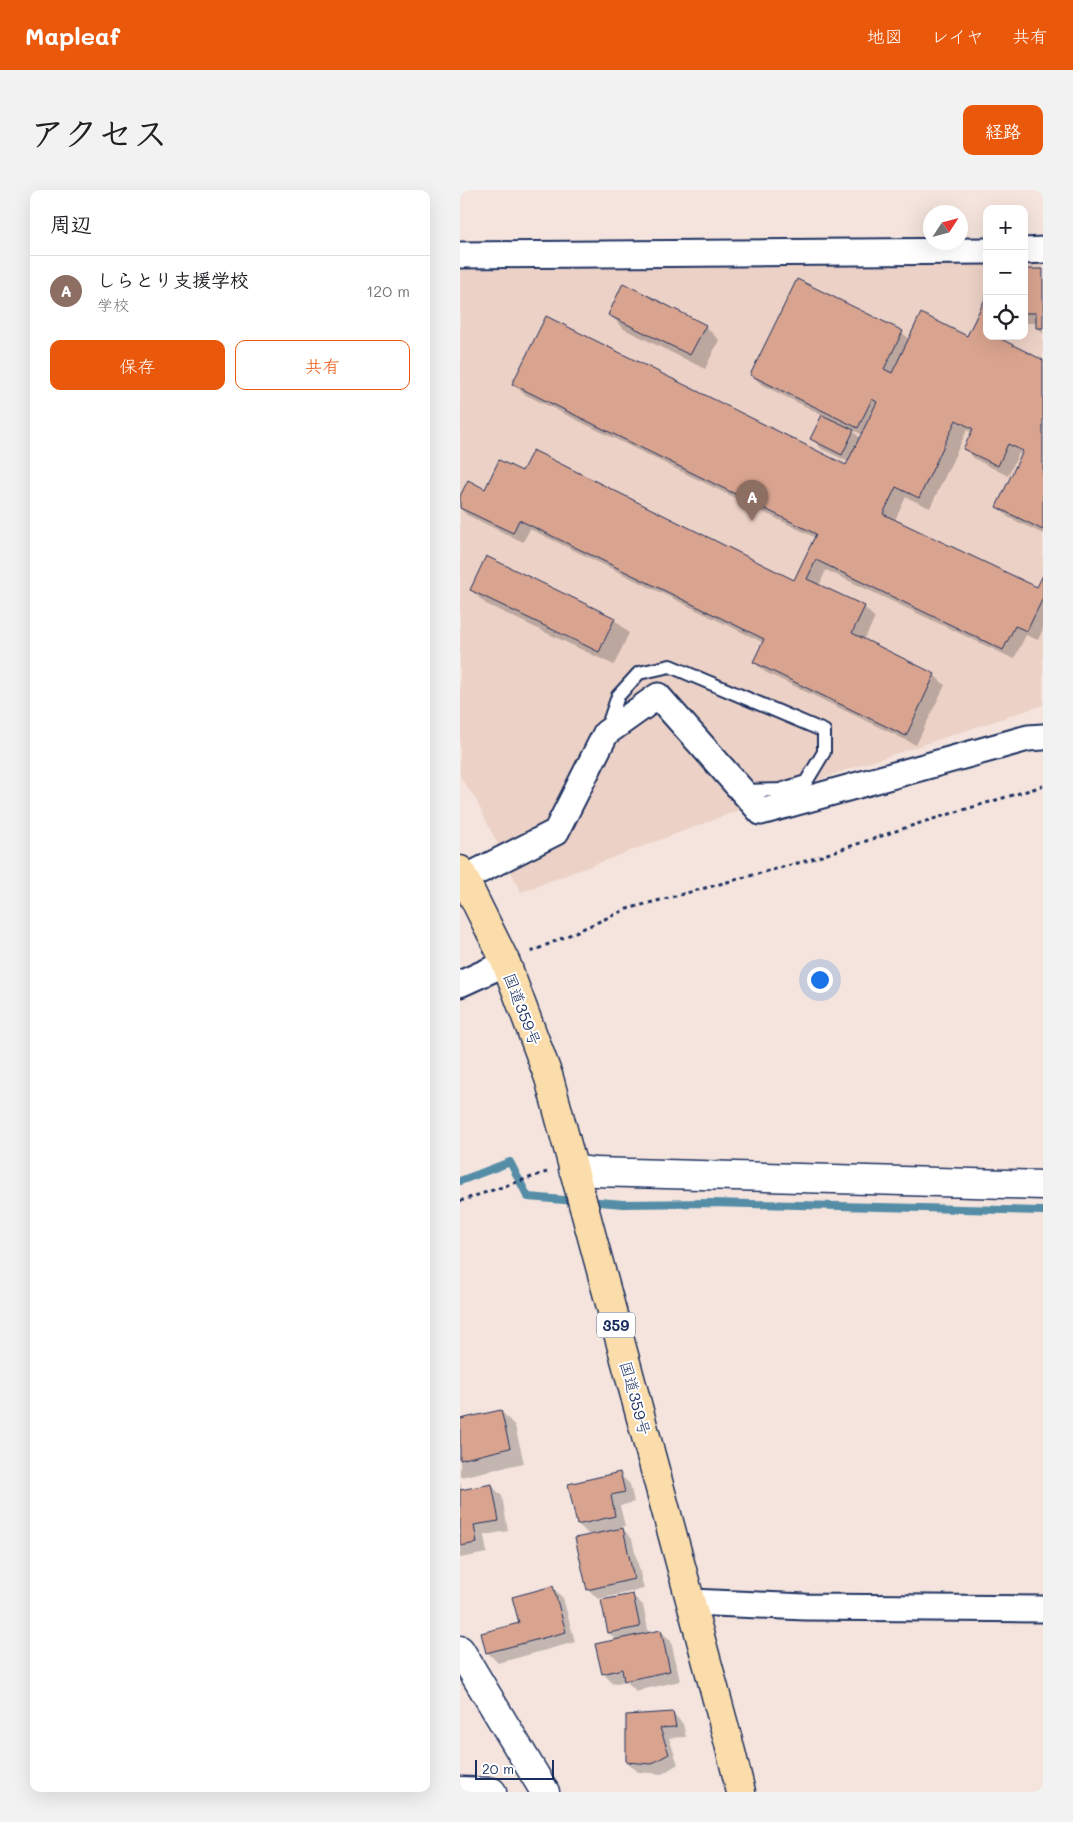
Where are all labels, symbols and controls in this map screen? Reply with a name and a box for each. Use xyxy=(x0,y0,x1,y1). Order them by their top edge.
text: Mapleaf xyxy=(25,20,120,51)
text: 地図 xyxy=(867,24,903,48)
text: レイヤ xyxy=(931,24,984,48)
text: 共有 xyxy=(1012,24,1048,48)
button: 経路 xyxy=(963,105,1043,155)
text: アクセス xyxy=(30,109,168,155)
north arrow xyxy=(923,205,968,250)
map controls xyxy=(983,205,1028,340)
button: + xyxy=(983,205,1028,250)
text: 周辺 xyxy=(50,210,92,237)
button: − xyxy=(983,250,1028,295)
text: しらとり支援学校 xyxy=(97,267,249,292)
text: A xyxy=(60,280,72,301)
text: 120 m xyxy=(366,280,410,301)
text: 学校 xyxy=(97,294,129,315)
button: locate xyxy=(983,295,1028,340)
button: 保存 xyxy=(50,340,225,390)
button: 共有 xyxy=(235,340,410,390)
pin: A xyxy=(736,480,768,521)
your location xyxy=(807,967,833,993)
street label: 国道359号 xyxy=(500,970,546,1048)
road number: 359 xyxy=(597,1312,635,1338)
street label: 国道359号 xyxy=(616,1358,656,1438)
scale bar xyxy=(475,1757,554,1780)
text: 20 m xyxy=(482,1759,514,1778)

